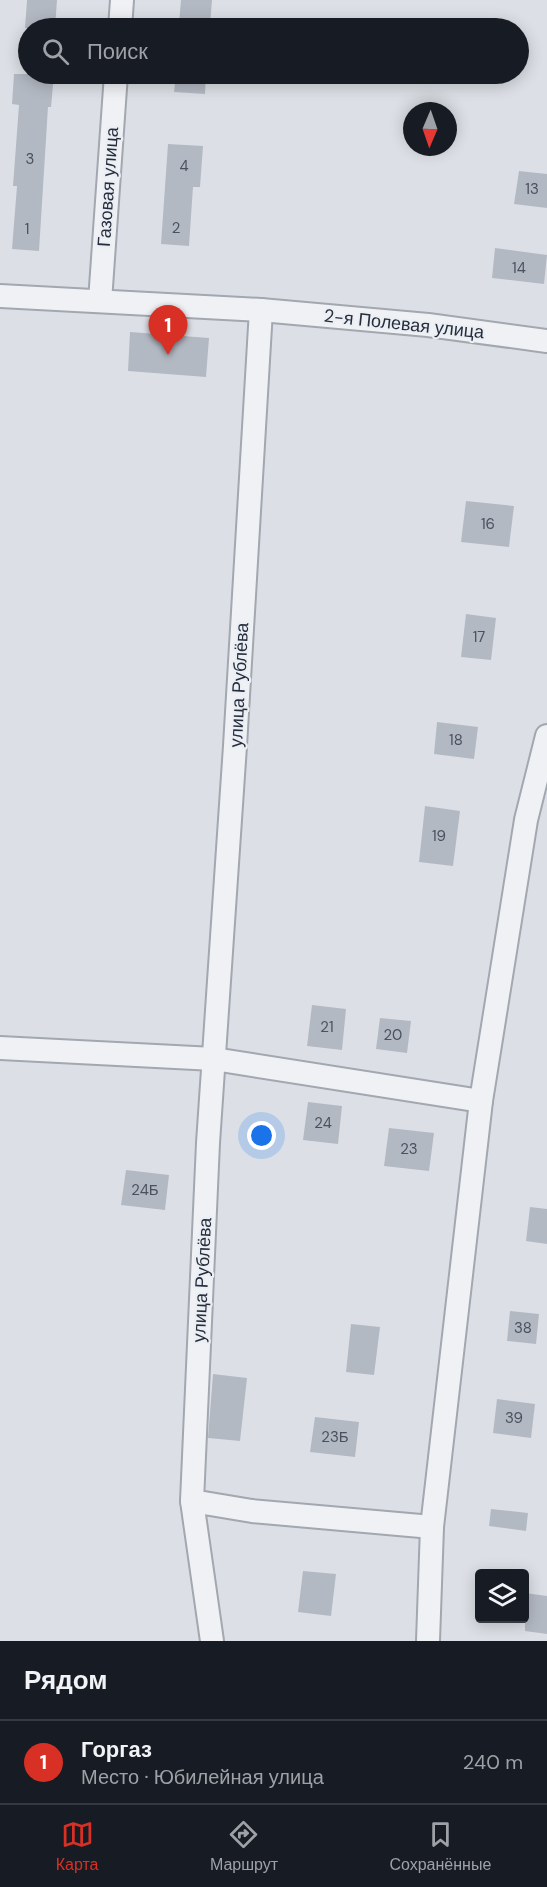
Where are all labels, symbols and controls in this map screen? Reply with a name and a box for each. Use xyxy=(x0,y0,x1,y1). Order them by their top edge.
search box xyxy=(18,18,529,84)
icon: search xyxy=(39,35,72,68)
text: Поиск xyxy=(87,37,148,66)
north arrow xyxy=(403,102,457,156)
street label: Газовая улица xyxy=(92,125,124,248)
house number: 3 xyxy=(26,149,34,169)
house number: 4 xyxy=(179,156,189,176)
house number: 13 xyxy=(525,179,539,199)
house number: 2 xyxy=(172,218,180,238)
house number: 1 xyxy=(25,219,29,239)
house number: 14 xyxy=(512,258,526,278)
street label: 2-я Полевая улица xyxy=(323,304,486,344)
pin: 1 xyxy=(148,306,188,355)
house number: 16 xyxy=(481,514,495,534)
street label: улица Рублёва xyxy=(224,621,254,748)
house number: 17 xyxy=(473,627,485,647)
house number: 18 xyxy=(449,730,463,750)
house number: 19 xyxy=(432,826,446,846)
house number: 21 xyxy=(320,1017,334,1037)
house number: 20 xyxy=(384,1025,402,1045)
house number: 24 xyxy=(314,1113,332,1133)
your location xyxy=(247,1121,276,1150)
house number: 23 xyxy=(400,1139,418,1159)
house number: 24Б xyxy=(131,1180,159,1200)
street label: улица Рублёва xyxy=(187,1216,217,1343)
house number: 38 xyxy=(514,1318,532,1338)
house number: 39 xyxy=(505,1408,523,1428)
house number: 23Б xyxy=(321,1427,349,1447)
map controls xyxy=(475,1569,529,1623)
button: layers xyxy=(475,1569,529,1623)
text: Рядом xyxy=(24,1663,107,1697)
text: Горгаз xyxy=(81,1735,152,1764)
text: 1 xyxy=(40,1749,47,1775)
text: 240 m xyxy=(463,1749,523,1775)
text: Место · Юбилейная улица xyxy=(81,1764,324,1790)
tab: Карта xyxy=(56,1818,99,1875)
tab: Маршрут xyxy=(210,1818,278,1875)
tab: Сохранённые xyxy=(389,1818,491,1875)

